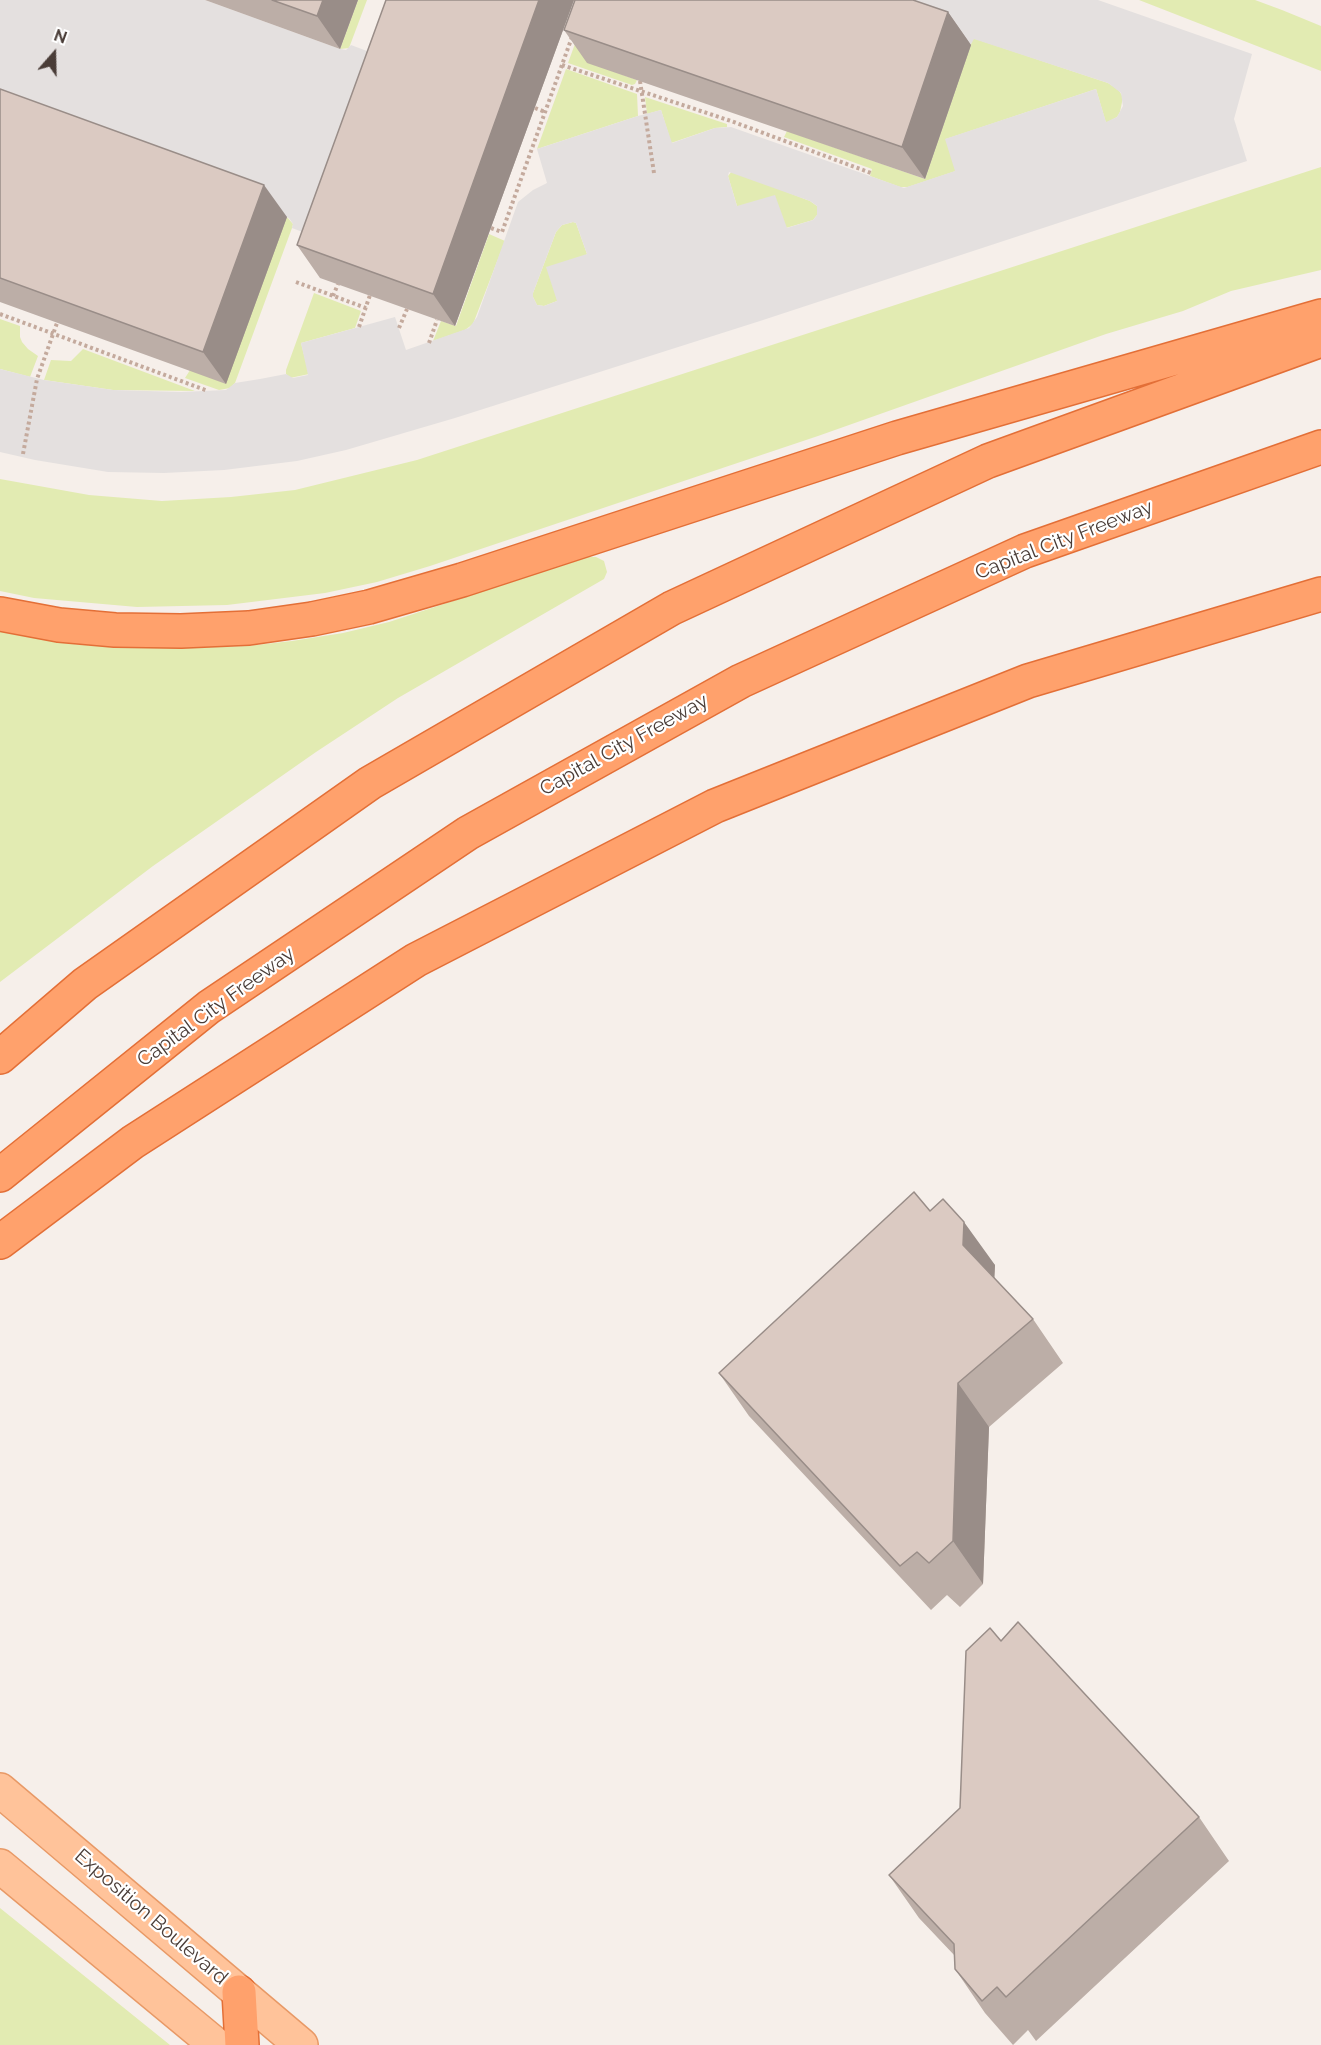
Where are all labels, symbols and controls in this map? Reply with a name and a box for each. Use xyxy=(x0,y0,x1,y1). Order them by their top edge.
north arrow xyxy=(24,24,84,84)
text: N xyxy=(51,26,69,48)
street label: Capital City Freeway xyxy=(972,495,1156,585)
street label: Capital City Freeway xyxy=(536,689,712,801)
street label: Capital City Freeway xyxy=(133,942,299,1072)
street label: Exposition Boulevard xyxy=(70,1844,232,1990)

